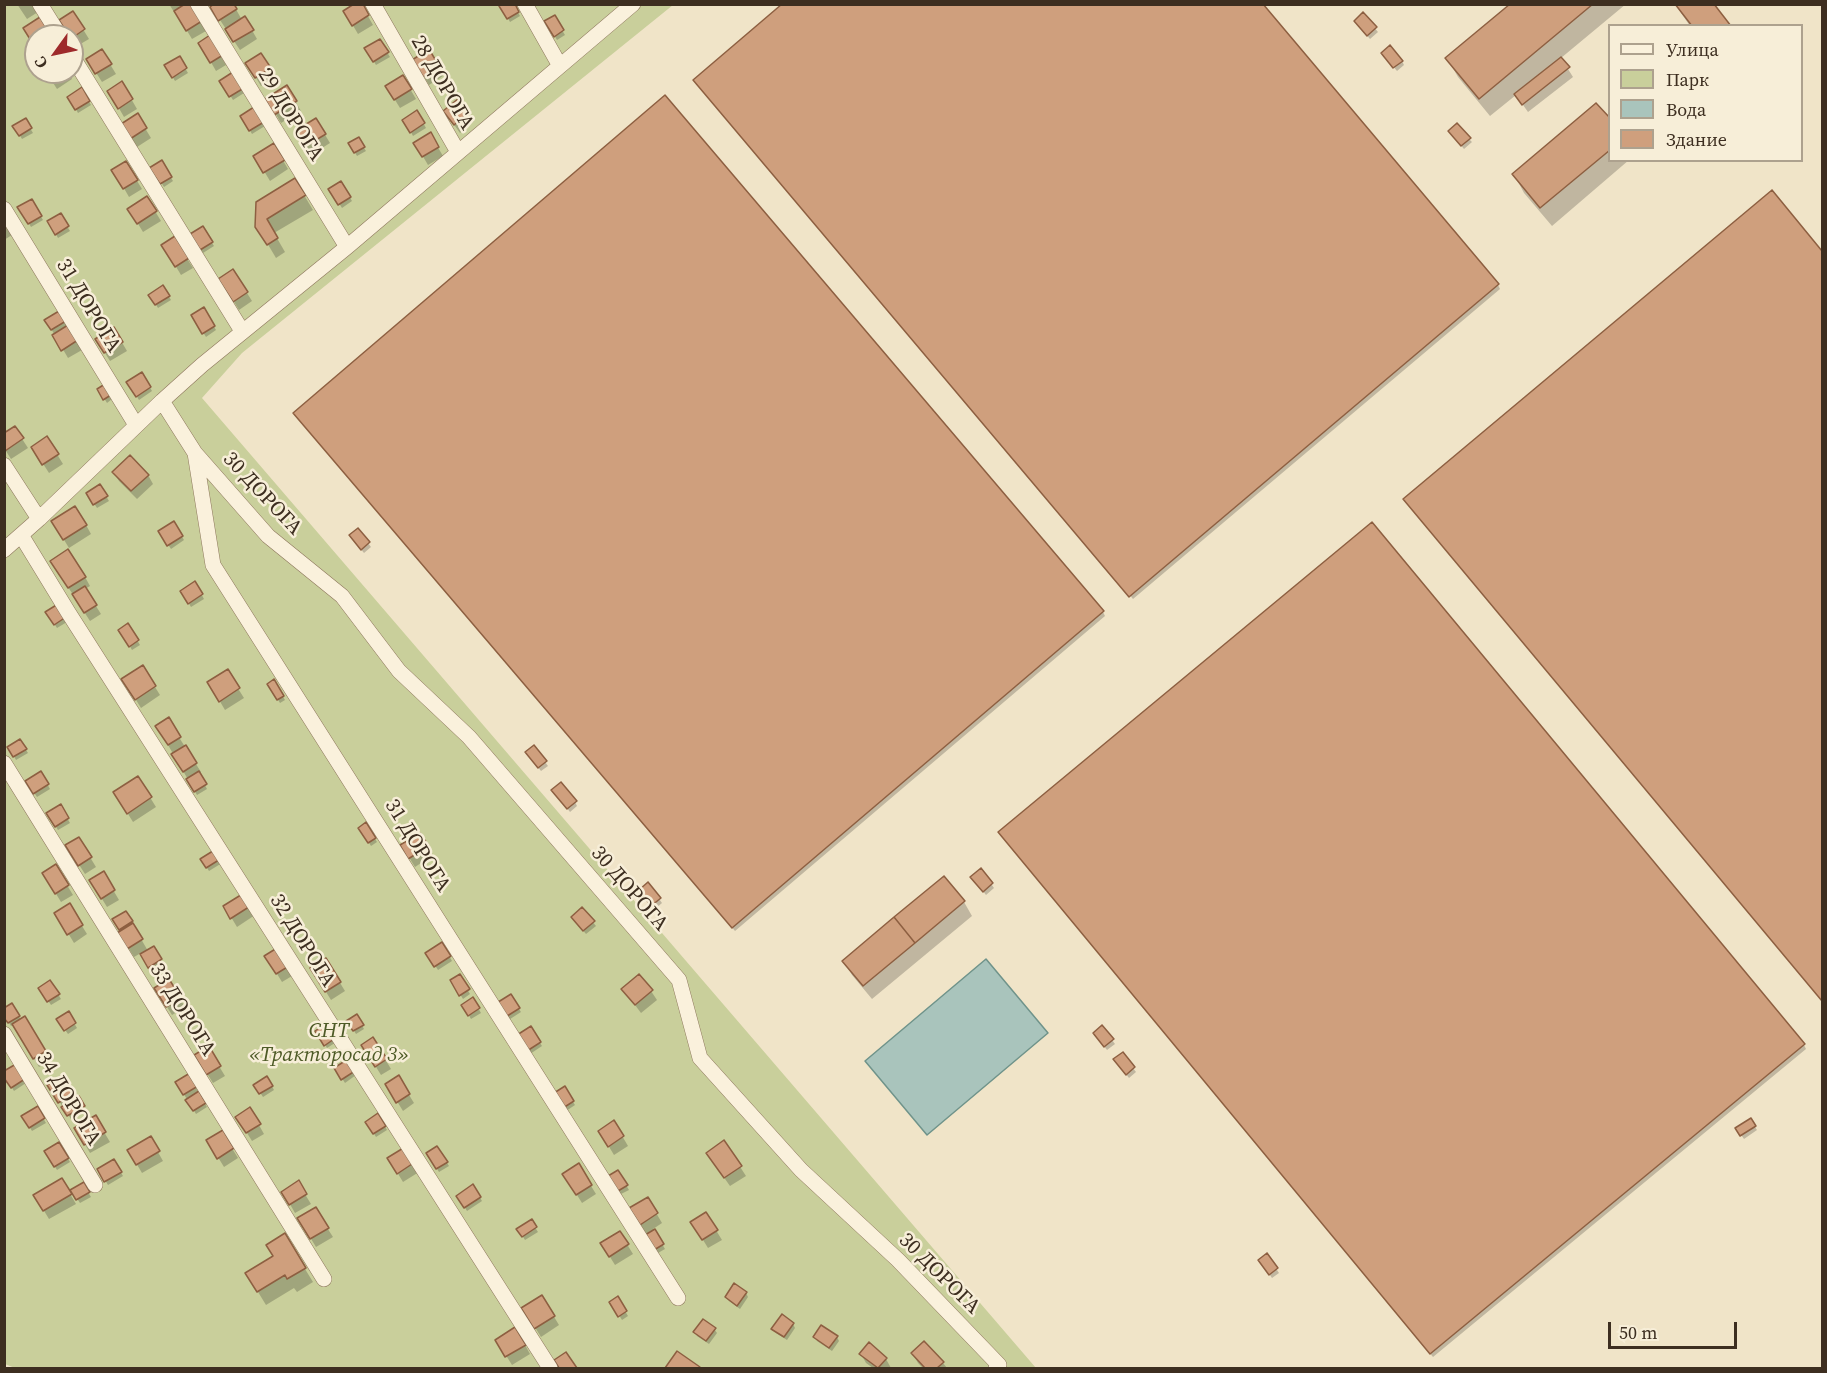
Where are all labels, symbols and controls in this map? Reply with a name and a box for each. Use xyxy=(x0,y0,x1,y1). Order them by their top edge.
north arrow xyxy=(24,24,84,84)
legend xyxy=(1608,24,1803,162)
street label: 28 ДОРОГА xyxy=(405,31,479,135)
text: Улица xyxy=(1666,37,1719,62)
text: С xyxy=(29,53,53,73)
street label: 29 ДОРОГА xyxy=(252,64,328,166)
text: Парк xyxy=(1666,67,1709,92)
text: Вода xyxy=(1666,97,1706,122)
text: Здание xyxy=(1666,127,1727,152)
street label: 31 ДОРОГА xyxy=(50,255,126,357)
street label: 30 ДОРОГА xyxy=(217,447,307,541)
street label: 31 ДОРОГА xyxy=(379,795,455,897)
street label: 30 ДОРОГА xyxy=(585,841,673,937)
street label: 32 ДОРОГА xyxy=(264,890,340,992)
street label: 33 ДОРОГА xyxy=(144,959,220,1061)
park label: СНТ «Тракторосад 3» xyxy=(249,1019,409,1069)
street label: 34 ДОРОГА xyxy=(30,1048,106,1150)
street label: 30 ДОРОГА xyxy=(893,1228,985,1320)
scale bar xyxy=(1611,1310,1740,1348)
text: 50 m xyxy=(1619,1320,1657,1345)

